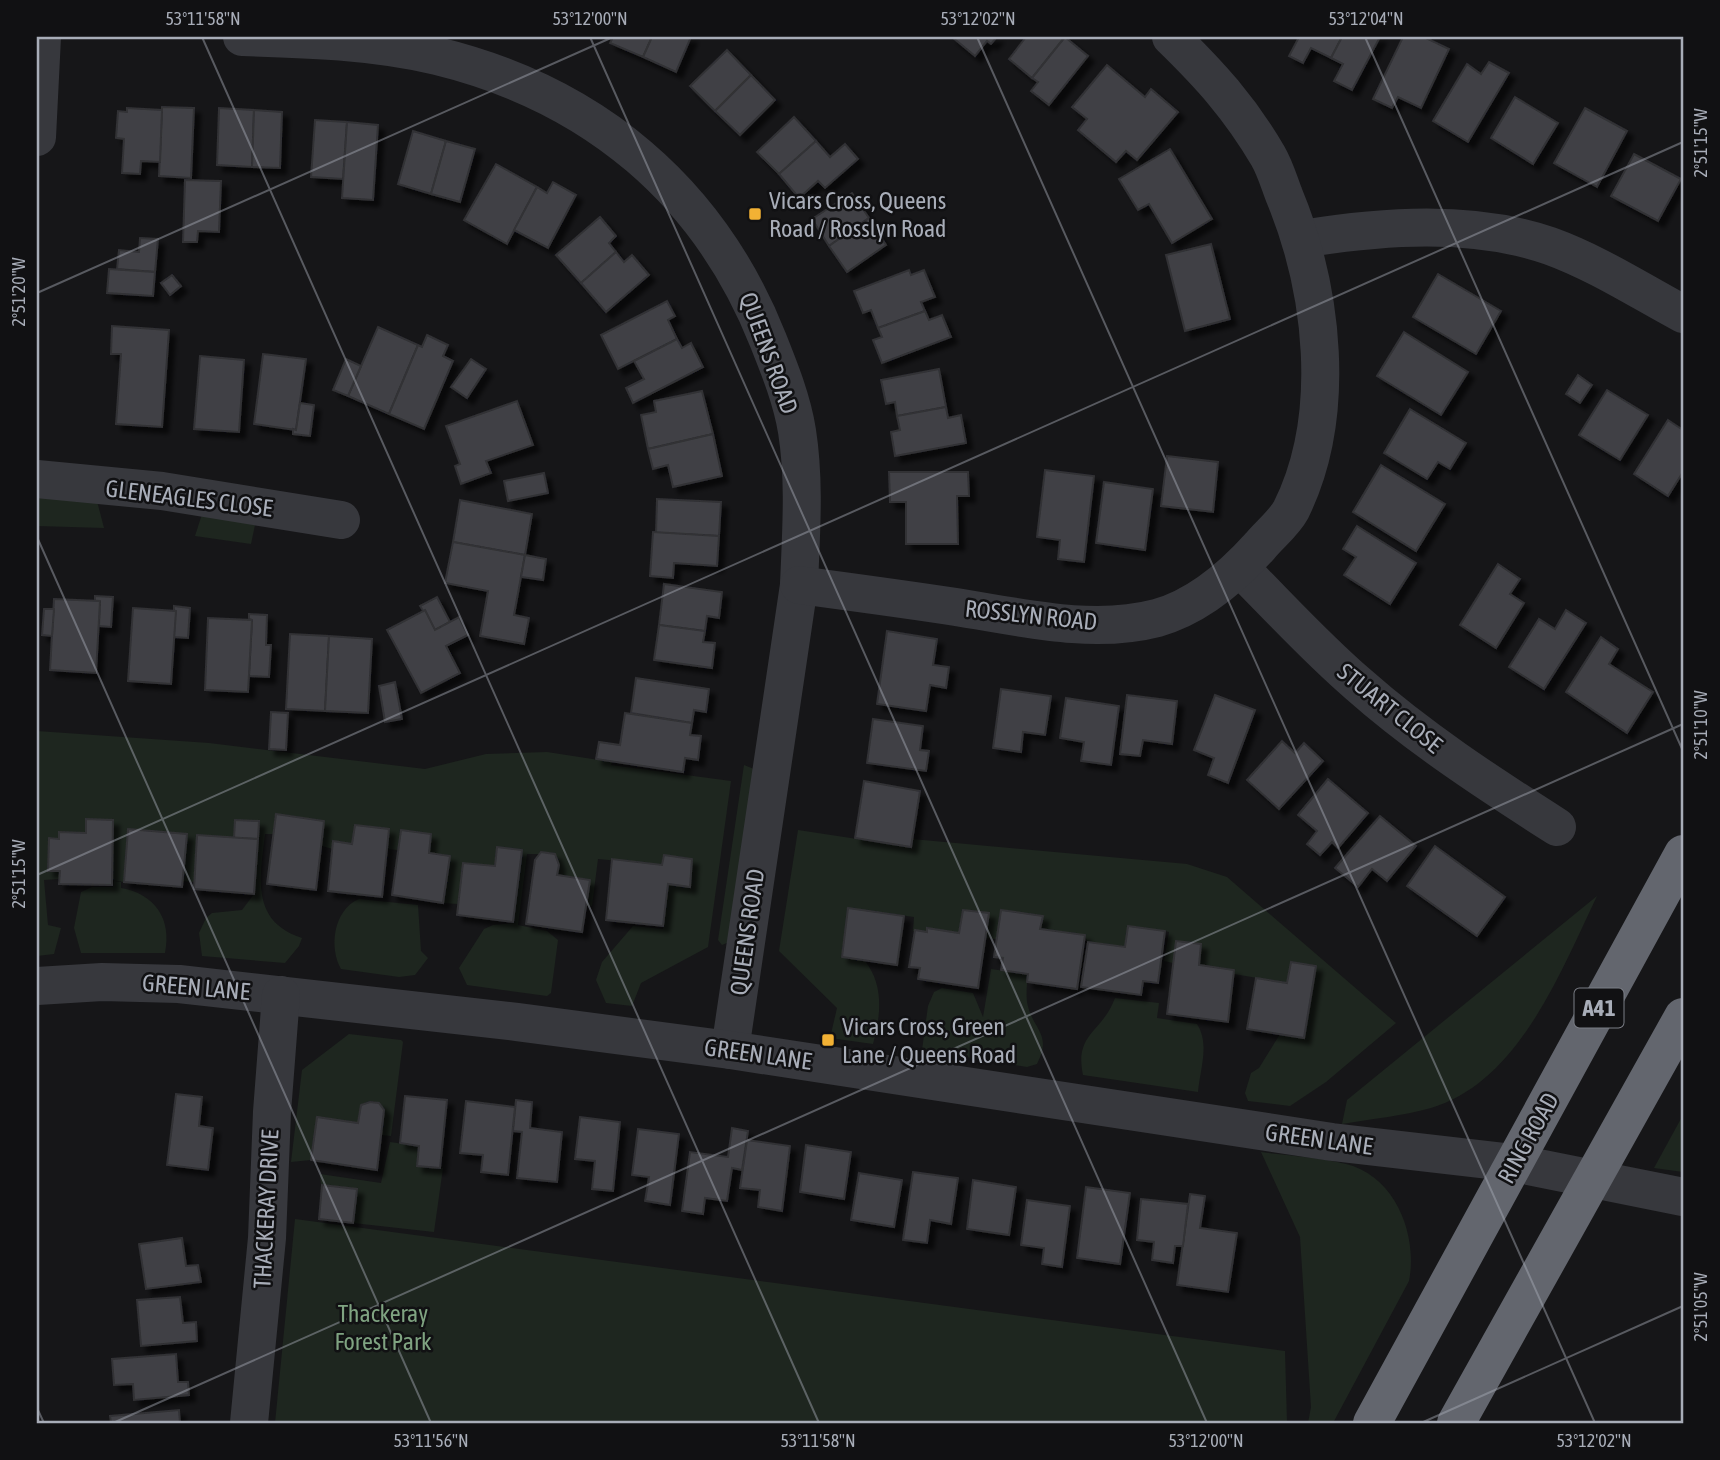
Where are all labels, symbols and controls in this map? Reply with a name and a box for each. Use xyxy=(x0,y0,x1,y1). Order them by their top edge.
text: 53°11'58"N xyxy=(165,8,241,29)
text: 53°12'00"N xyxy=(552,8,628,29)
text: 53°12'02"N xyxy=(940,8,1016,29)
text: 53°12'04"N xyxy=(1328,8,1404,29)
text: 2°51'15"W xyxy=(1690,108,1711,178)
place label: Vicars Cross, Queens Road / Rosslyn Road xyxy=(769,187,946,242)
marker: Vicars Cross, Queens Road / Rosslyn Road xyxy=(747,206,763,222)
text: 2°51'20"W xyxy=(8,257,29,327)
street label: QUEENS ROAD xyxy=(735,289,803,417)
street label: GLENEAGLES CLOSE xyxy=(104,474,274,522)
street label: ROSSLYN ROAD xyxy=(964,595,1098,635)
street label: STUART CLOSE xyxy=(1332,658,1448,758)
text: 2°51'10"W xyxy=(1690,690,1711,760)
text: 2°51'15"W xyxy=(8,839,29,909)
street label: QUEENS ROAD xyxy=(725,867,769,997)
street label: GREEN LANE xyxy=(141,969,251,1005)
road number: A41 xyxy=(1574,988,1624,1028)
place label: Vicars Cross, Green Lane / Queens Road xyxy=(842,1013,1016,1068)
marker: Vicars Cross, Green Lane / Queens Road xyxy=(820,1032,836,1048)
street label: GREEN LANE xyxy=(703,1033,813,1075)
street label: RING ROAD xyxy=(1492,1088,1564,1188)
street label: GREEN LANE xyxy=(1264,1118,1374,1160)
street label: THACKERAY DRIVE xyxy=(248,1129,284,1289)
text: 2°51'05"W xyxy=(1690,1272,1711,1342)
park label: Thackeray Forest Park xyxy=(334,1300,432,1355)
text: 53°11'56"N xyxy=(393,1430,469,1451)
text: 53°11'58"N xyxy=(780,1430,856,1451)
text: 53°12'00"N xyxy=(1168,1430,1244,1451)
text: 53°12'02"N xyxy=(1556,1430,1632,1451)

